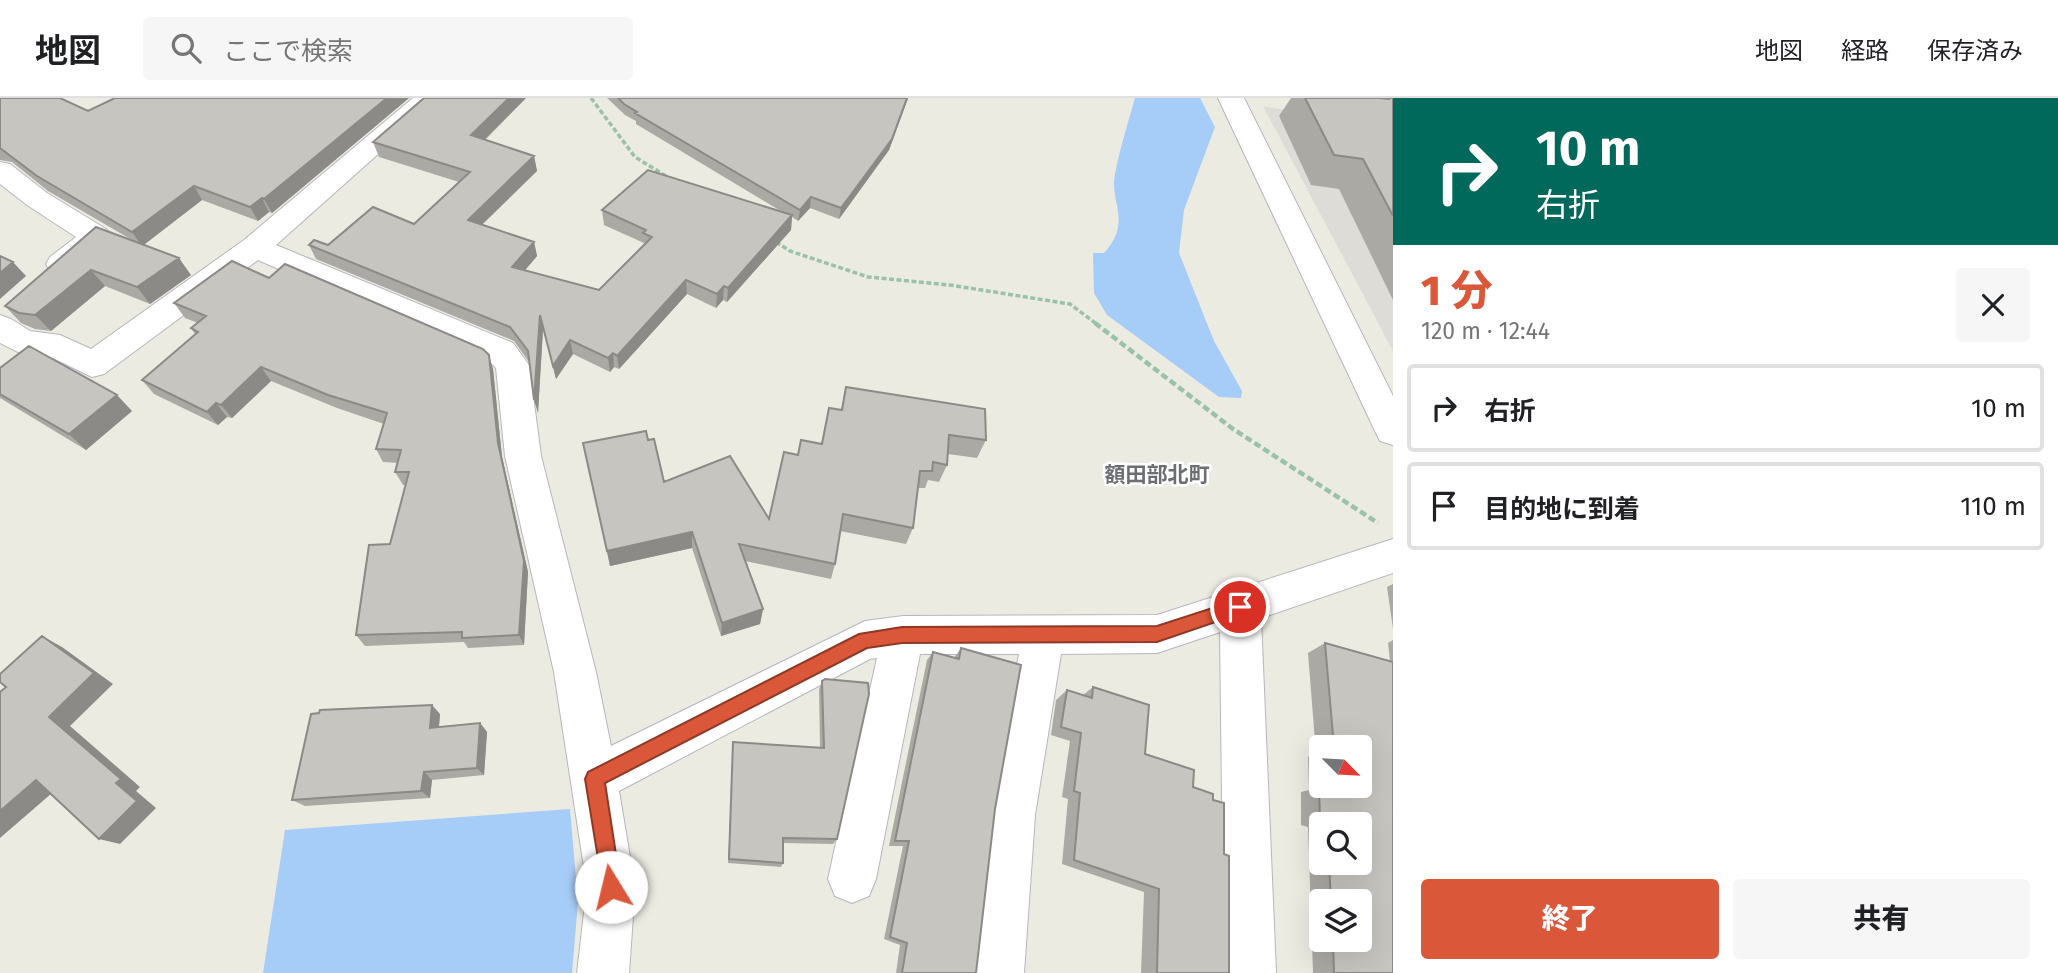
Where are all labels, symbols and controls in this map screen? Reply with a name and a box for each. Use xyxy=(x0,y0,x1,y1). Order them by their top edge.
search box xyxy=(143,17,633,80)
icon: search xyxy=(167,29,205,67)
text: 地図 xyxy=(35,31,101,71)
text: ここで検索 xyxy=(223,36,353,67)
text: 地図 xyxy=(1755,37,1803,65)
text: 経路 xyxy=(1841,37,1889,65)
text: 保存済み xyxy=(1927,37,2023,65)
text: 10 m xyxy=(1536,119,1640,178)
icon: right xyxy=(1421,126,1512,217)
text: 右折 xyxy=(1536,186,1600,224)
text: 1 分 xyxy=(1421,266,1492,316)
button: close xyxy=(1956,268,2030,342)
text: 120 m · 12:44 xyxy=(1421,317,1550,345)
icon: right xyxy=(1425,389,1463,427)
text: 10 m xyxy=(1971,393,2026,424)
text: 右折 xyxy=(1484,396,1536,427)
district label: 額田部北町 xyxy=(1105,462,1210,488)
icon: arrive xyxy=(1425,487,1463,525)
text: 110 m xyxy=(1960,491,2026,522)
text: 目的地に到着 xyxy=(1484,494,1640,525)
pin xyxy=(1210,577,1270,637)
icon: arrive xyxy=(1221,588,1259,626)
north arrow xyxy=(1309,735,1372,798)
map controls xyxy=(1309,735,1372,952)
button: search xyxy=(1309,812,1372,875)
position arrow xyxy=(574,850,648,924)
button: 終了 xyxy=(1421,879,1719,959)
button: 共有 xyxy=(1733,879,2030,959)
button: layers xyxy=(1309,889,1372,952)

